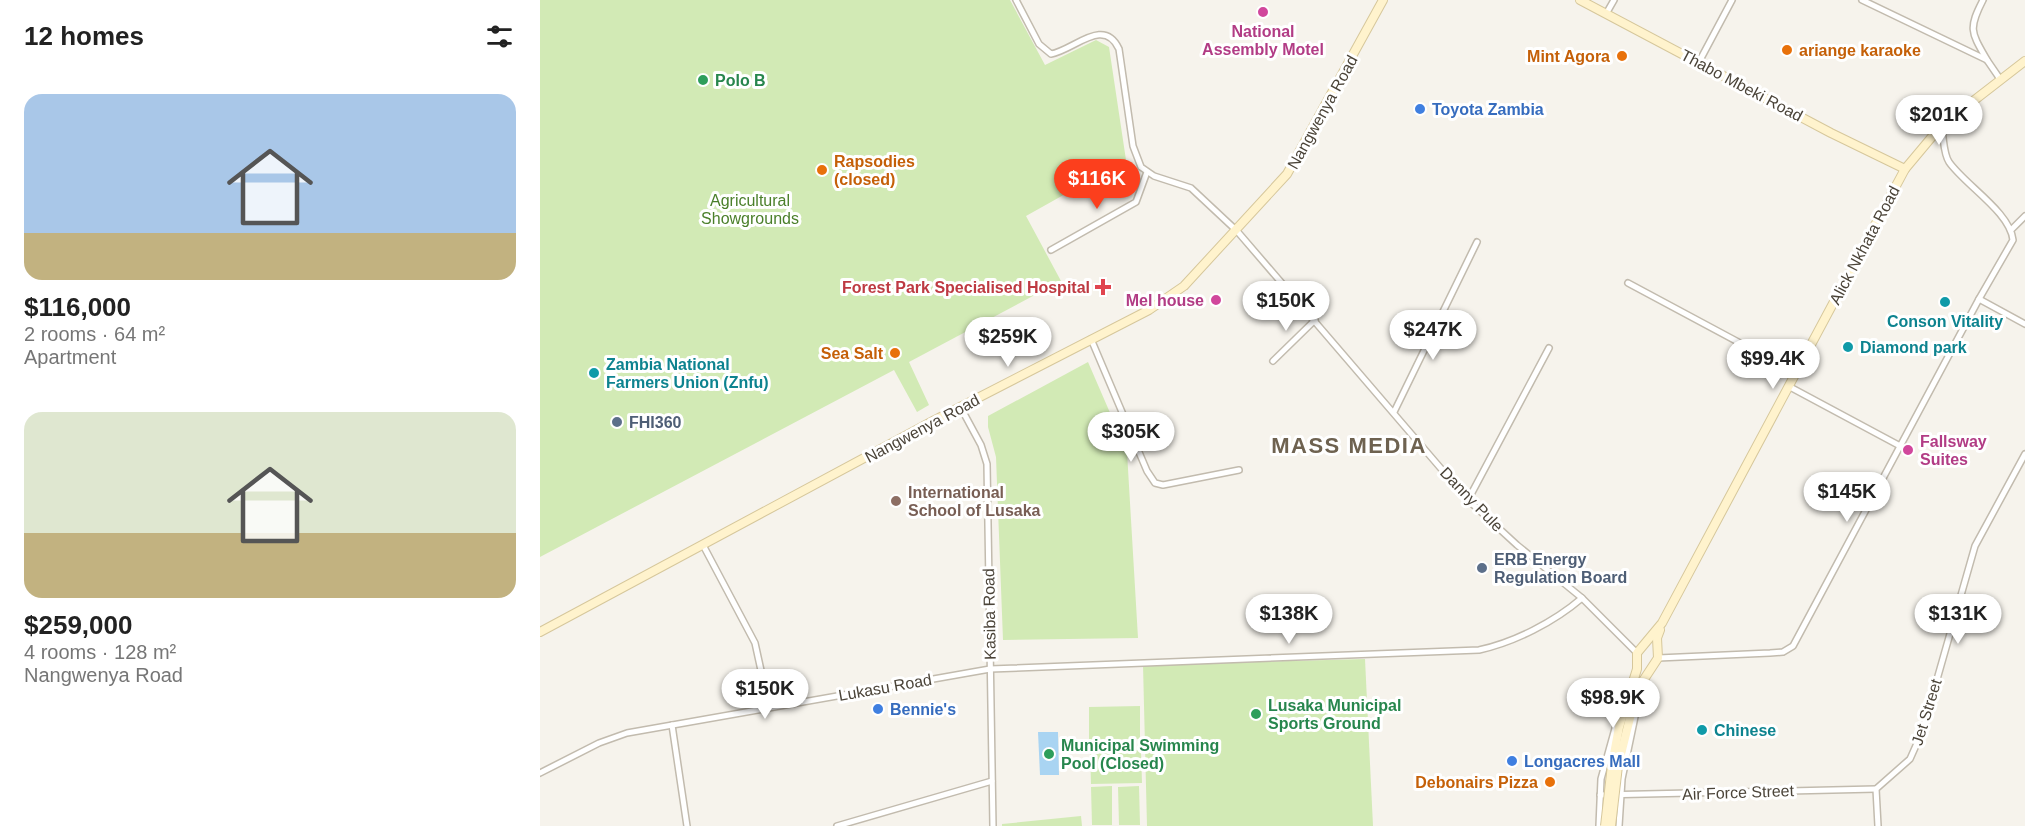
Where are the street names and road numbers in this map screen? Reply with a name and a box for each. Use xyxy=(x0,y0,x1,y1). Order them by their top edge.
street label: Thabo Mbeki Road xyxy=(1678,46,1805,125)
street label: Nangwenya Road xyxy=(1284,52,1361,172)
street label: Alick Nkhata Road xyxy=(1826,183,1903,307)
street label: Nangwenya Road xyxy=(862,391,982,466)
street label: Danny Pule xyxy=(1437,464,1507,535)
street label: Kasiba Road xyxy=(980,568,999,660)
street label: Lukasu Road xyxy=(837,671,933,704)
street label: Jet Street xyxy=(1908,676,1945,747)
street label: Air Force Street xyxy=(1682,782,1795,803)

